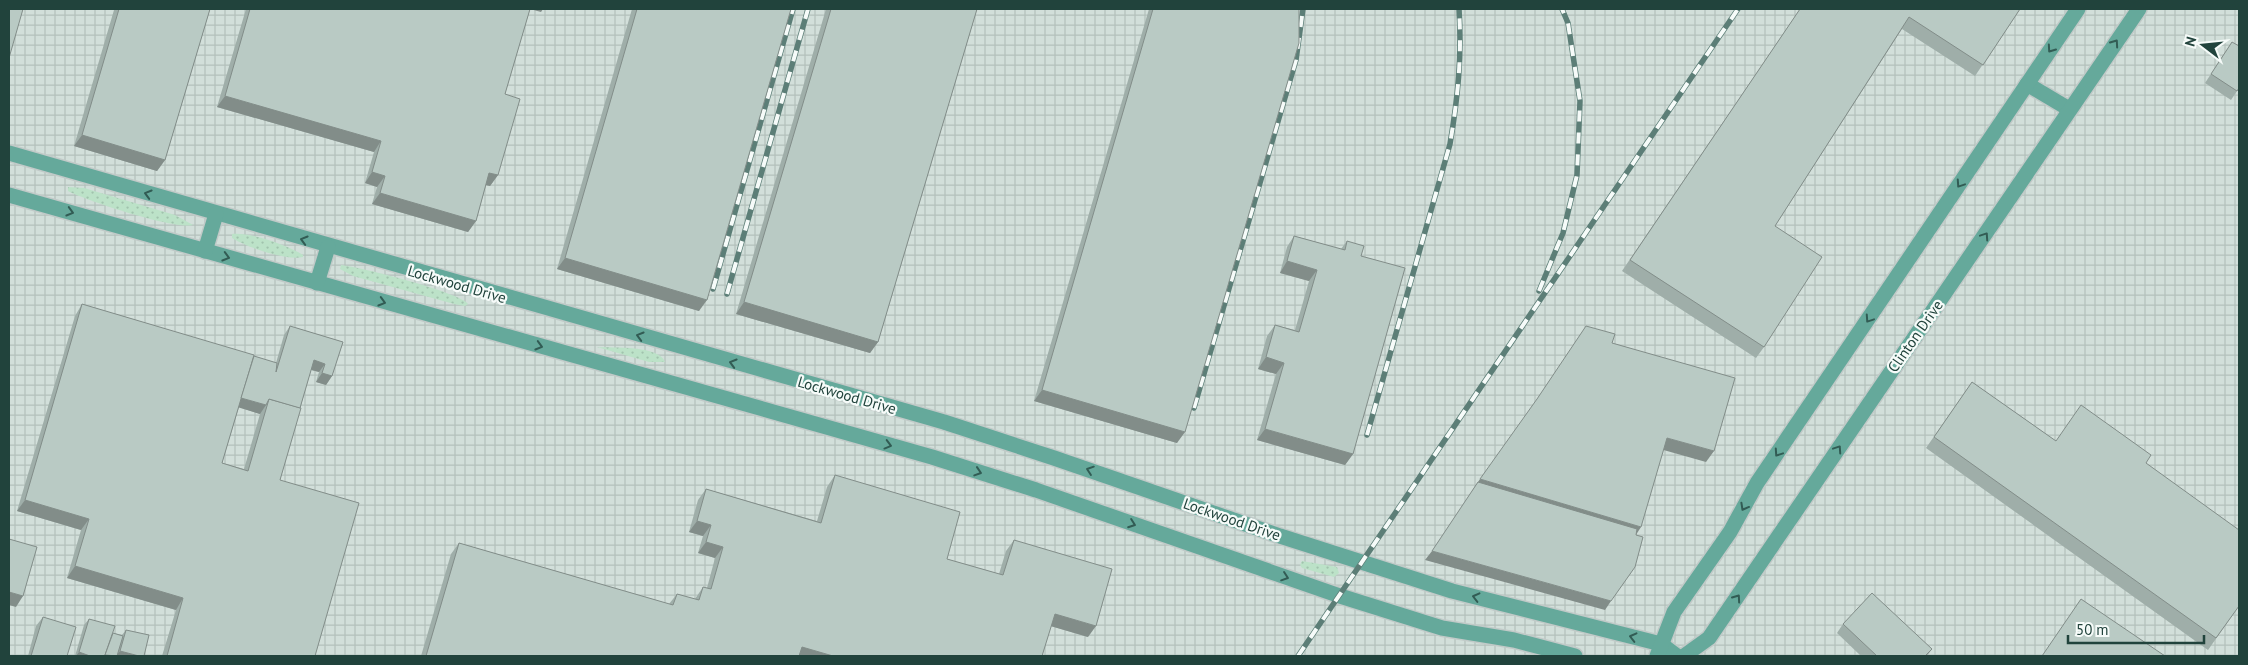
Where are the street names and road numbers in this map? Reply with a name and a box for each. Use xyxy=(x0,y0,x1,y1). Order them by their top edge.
street label: Lockwood Drive xyxy=(406,261,508,307)
street label: Clinton Drive xyxy=(1883,296,1947,376)
street label: Lockwood Drive xyxy=(796,372,898,418)
street label: Lockwood Drive xyxy=(1181,493,1283,545)

